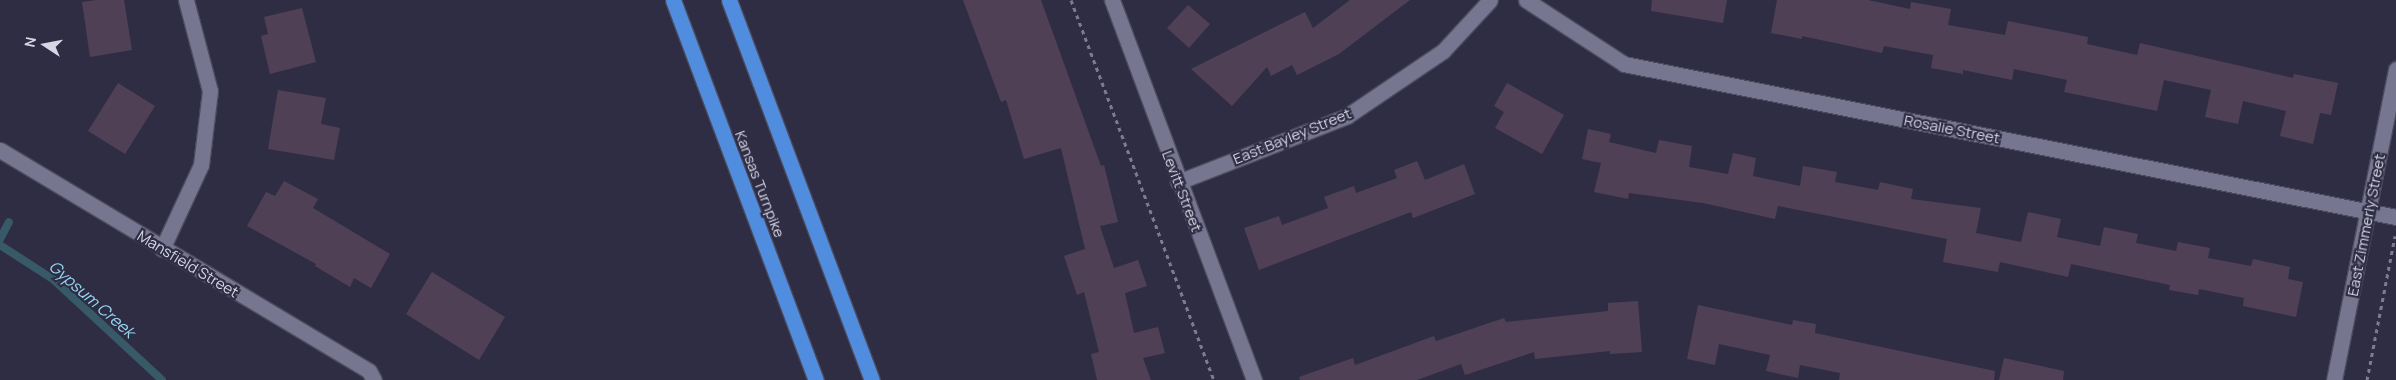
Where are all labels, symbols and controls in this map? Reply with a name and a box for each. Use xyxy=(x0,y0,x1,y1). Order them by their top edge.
north arrow xyxy=(20,20,70,70)
text: N xyxy=(19,35,40,49)
street label: East Bayley Street xyxy=(1230,104,1354,168)
street label: Rosalie Street xyxy=(1903,111,2001,147)
street label: Kansas Turnpike xyxy=(731,128,789,240)
street label: Levitt Street xyxy=(1158,148,1206,234)
street label: East Zimmerly Street xyxy=(2343,152,2389,298)
street label: Mansfield Street xyxy=(134,227,242,301)
water label: Gypsum Creek xyxy=(45,256,139,342)

